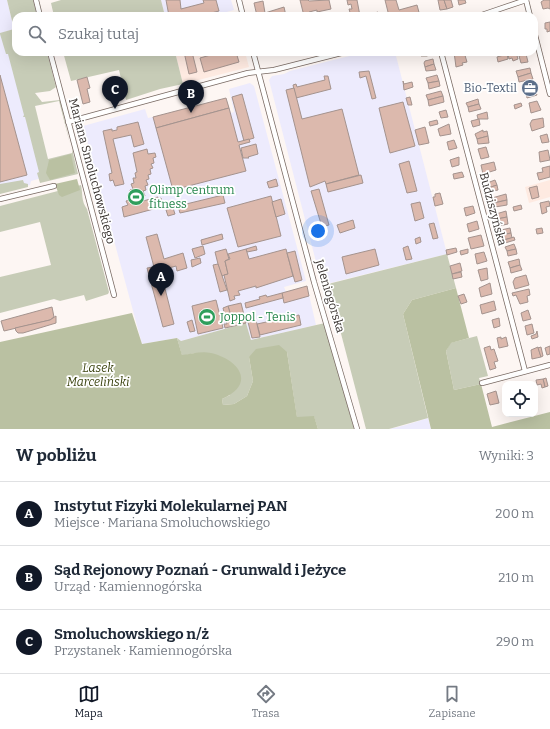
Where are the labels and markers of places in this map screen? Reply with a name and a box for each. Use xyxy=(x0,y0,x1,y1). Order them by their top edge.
pin: C xyxy=(102,76,128,109)
office icon: Bio-Textil xyxy=(520,78,540,98)
pin: B xyxy=(178,80,204,113)
place label: Bio-Textil xyxy=(464,81,518,95)
place label: Olimp centrum fitness xyxy=(149,183,235,211)
sports icon: Olimp centrum fitness xyxy=(126,187,146,207)
pin: A xyxy=(148,263,174,296)
sports icon: Joppol - Tenis xyxy=(197,307,217,327)
place label: Joppol - Tenis xyxy=(219,310,296,324)

